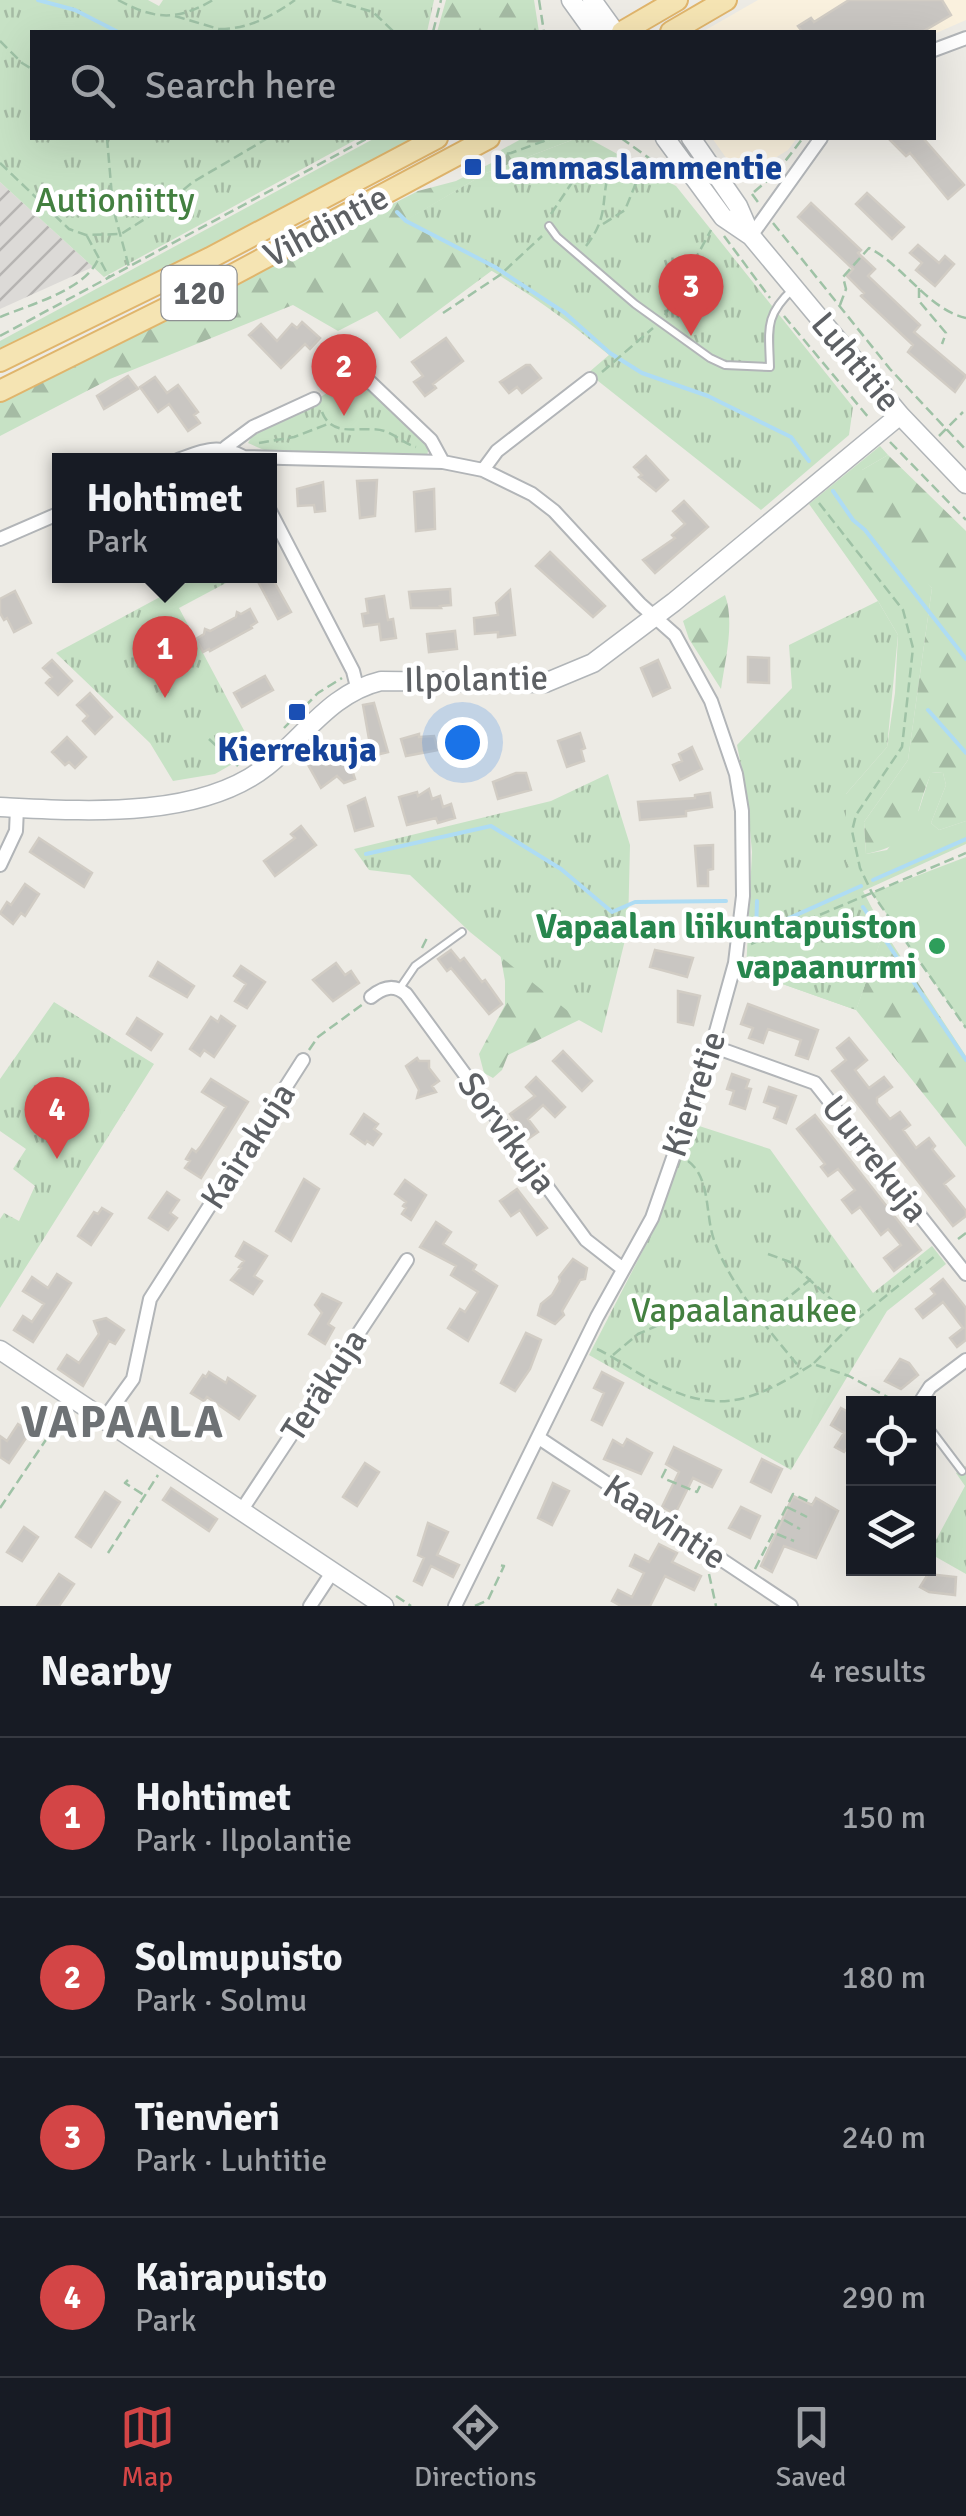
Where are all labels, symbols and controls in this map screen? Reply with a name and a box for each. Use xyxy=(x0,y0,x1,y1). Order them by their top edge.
search box xyxy=(30,30,936,140)
icon: search xyxy=(65,58,120,113)
text: Search here xyxy=(145,62,337,109)
place label: Lammaslammentie xyxy=(493,146,782,189)
marker: Lammaslammentie xyxy=(462,156,484,178)
street label: Vihdintie xyxy=(256,175,396,277)
park label: Autioniitty xyxy=(35,179,195,222)
pin: 3 xyxy=(658,254,724,336)
road number: 120 xyxy=(162,266,236,320)
street label: Luhtitie xyxy=(802,303,910,421)
pin: 2 xyxy=(312,334,376,416)
popup xyxy=(52,453,277,583)
text: Hohtimet xyxy=(87,475,242,522)
text: Park xyxy=(87,522,148,561)
pin: 1 xyxy=(132,616,198,698)
street label: Ilpolantie xyxy=(404,656,548,702)
marker: Kierrekuja xyxy=(286,701,308,723)
your location xyxy=(437,717,488,768)
place label: Kierrekuja xyxy=(217,728,377,771)
place label: Vapaalan liikuntapuiston vapaanurmi xyxy=(536,905,917,988)
marker: Vapaalan liikuntapuiston vapaanurmi xyxy=(926,935,948,957)
street label: Kierretie xyxy=(653,1026,735,1162)
street label: Sorvikuja xyxy=(448,1064,566,1202)
street label: Kairakuja xyxy=(191,1075,305,1217)
pin: 4 xyxy=(24,1076,90,1159)
street label: Uurrekuja xyxy=(812,1087,938,1231)
park label: Vapaalanaukee xyxy=(631,1289,857,1332)
street label: Teräkuja xyxy=(272,1321,376,1449)
district label: VAPAALA xyxy=(21,1395,225,1450)
map controls xyxy=(846,1396,936,1576)
button: locate xyxy=(846,1396,936,1486)
street label: Kaavintie xyxy=(595,1465,735,1579)
button: layers xyxy=(846,1486,936,1576)
text: Nearby xyxy=(40,1646,172,1697)
text: 4 results xyxy=(809,1652,926,1691)
text: Hohtimet xyxy=(135,1774,291,1821)
text: 1 xyxy=(64,1798,81,1837)
text: 150 m xyxy=(842,1798,926,1837)
text: Park · Ilpolantie xyxy=(135,1821,352,1860)
text: Solmupuisto xyxy=(135,1934,343,1981)
text: 2 xyxy=(64,1958,81,1997)
text: 180 m xyxy=(842,1958,926,1997)
text: Park · Solmu xyxy=(135,1981,307,2020)
text: Tienvieri xyxy=(135,2094,280,2141)
text: 3 xyxy=(64,2118,81,2157)
text: 240 m xyxy=(842,2118,926,2157)
text: Park · Luhtitie xyxy=(135,2141,327,2180)
text: Kairapuisto xyxy=(135,2254,327,2301)
text: 4 xyxy=(64,2278,81,2317)
text: 290 m xyxy=(842,2278,926,2317)
text: Park xyxy=(135,2301,197,2340)
tab: Map xyxy=(120,2400,175,2494)
tab: Directions xyxy=(414,2400,536,2494)
tab: Saved xyxy=(776,2400,846,2494)

